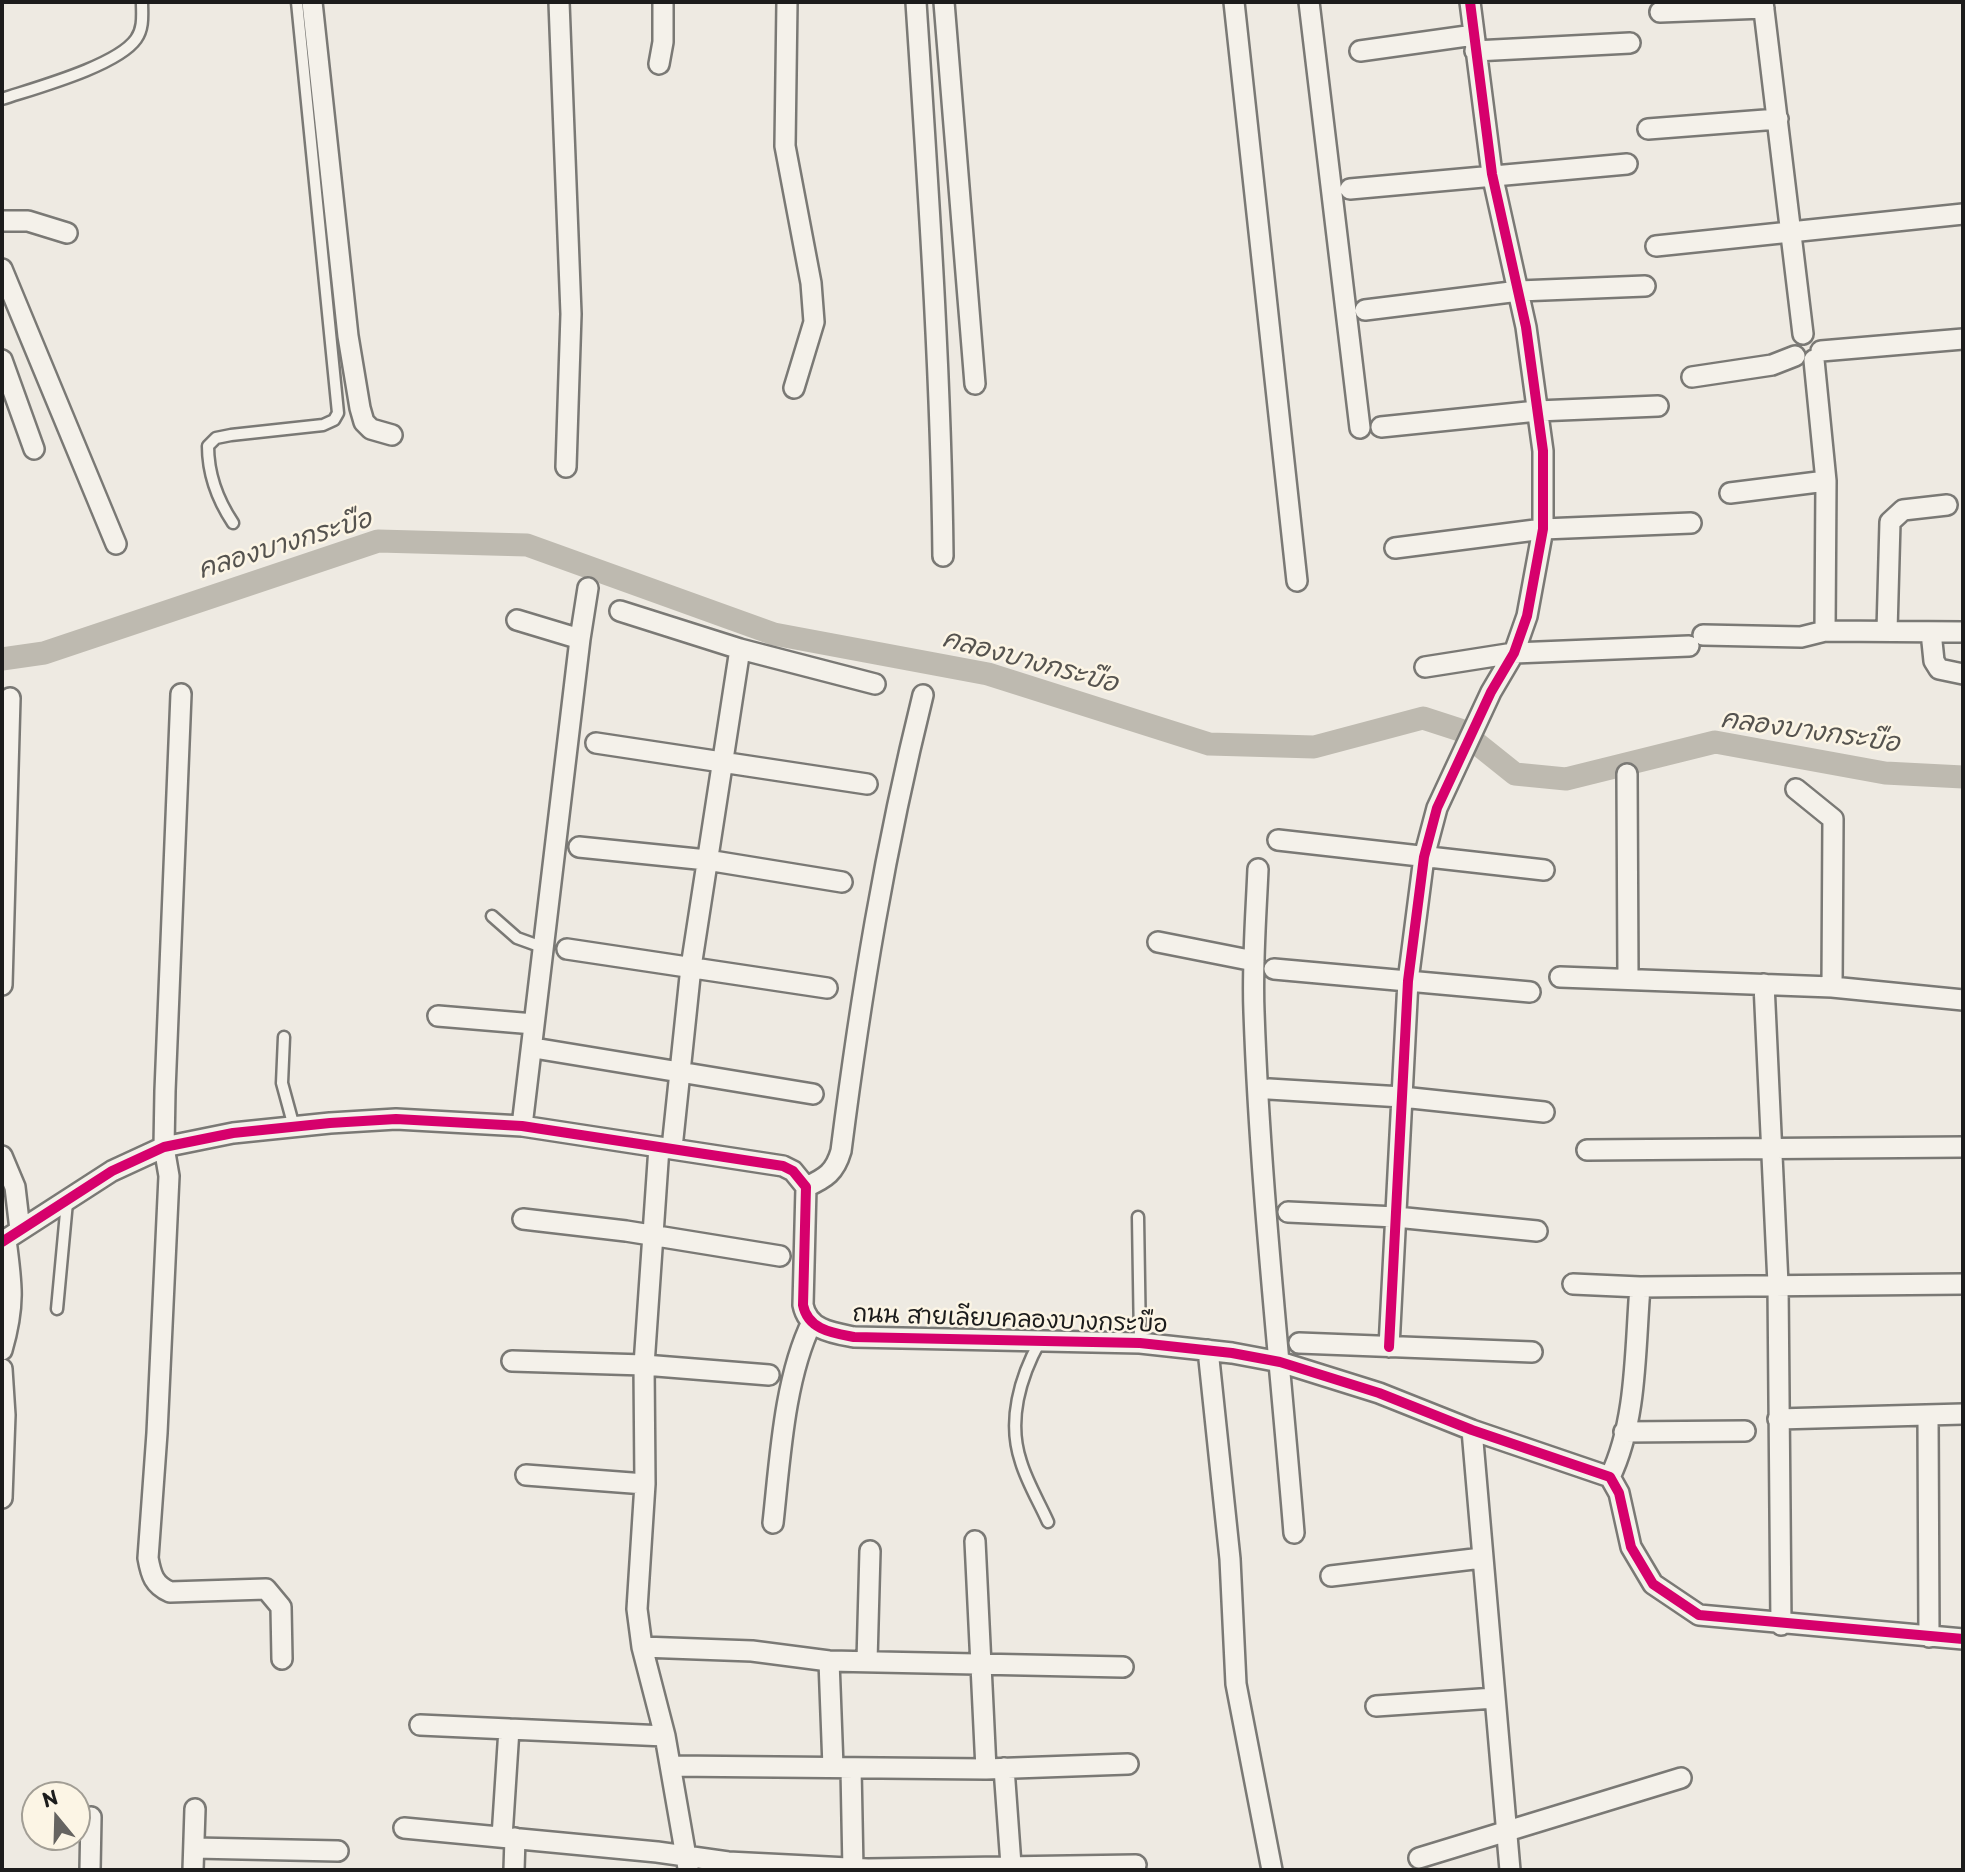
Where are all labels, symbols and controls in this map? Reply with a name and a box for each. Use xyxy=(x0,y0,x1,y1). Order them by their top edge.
water label: คลองบางกระบือ xyxy=(194,504,376,586)
water label: คลองบางกระบือ xyxy=(939,624,1121,700)
water label: คลองบางกระบือ xyxy=(1719,704,1901,760)
street label: ถนน สายเลียบคลองบางกระบือ xyxy=(852,1300,1168,1340)
north arrow xyxy=(21,1781,91,1851)
text: N xyxy=(38,1782,61,1814)

